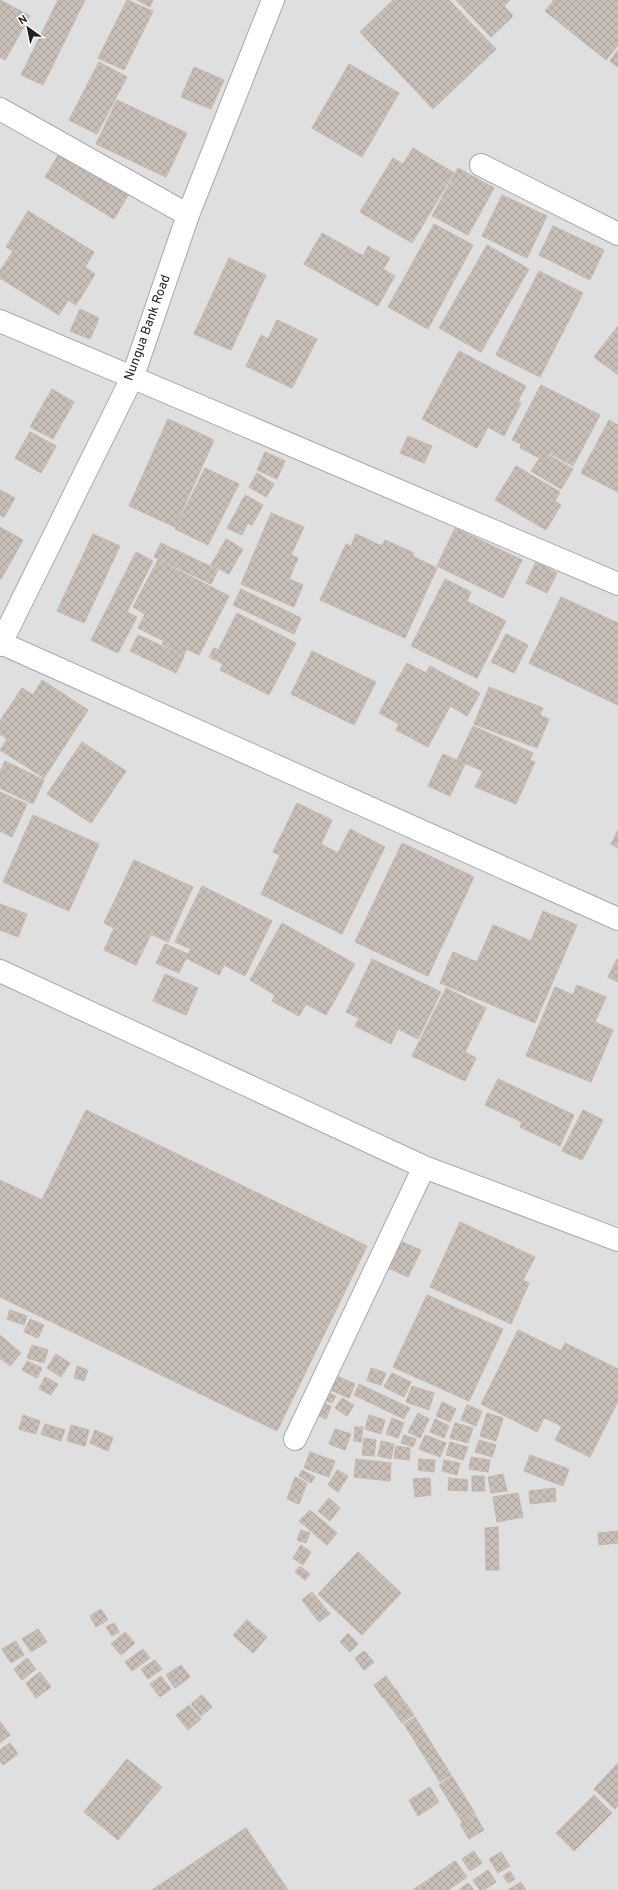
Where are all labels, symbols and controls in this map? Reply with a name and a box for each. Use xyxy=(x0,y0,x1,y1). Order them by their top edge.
north arrow xyxy=(8,8,48,48)
text: N xyxy=(16,12,30,28)
street label: Nungua Bank Road xyxy=(121,273,175,383)

